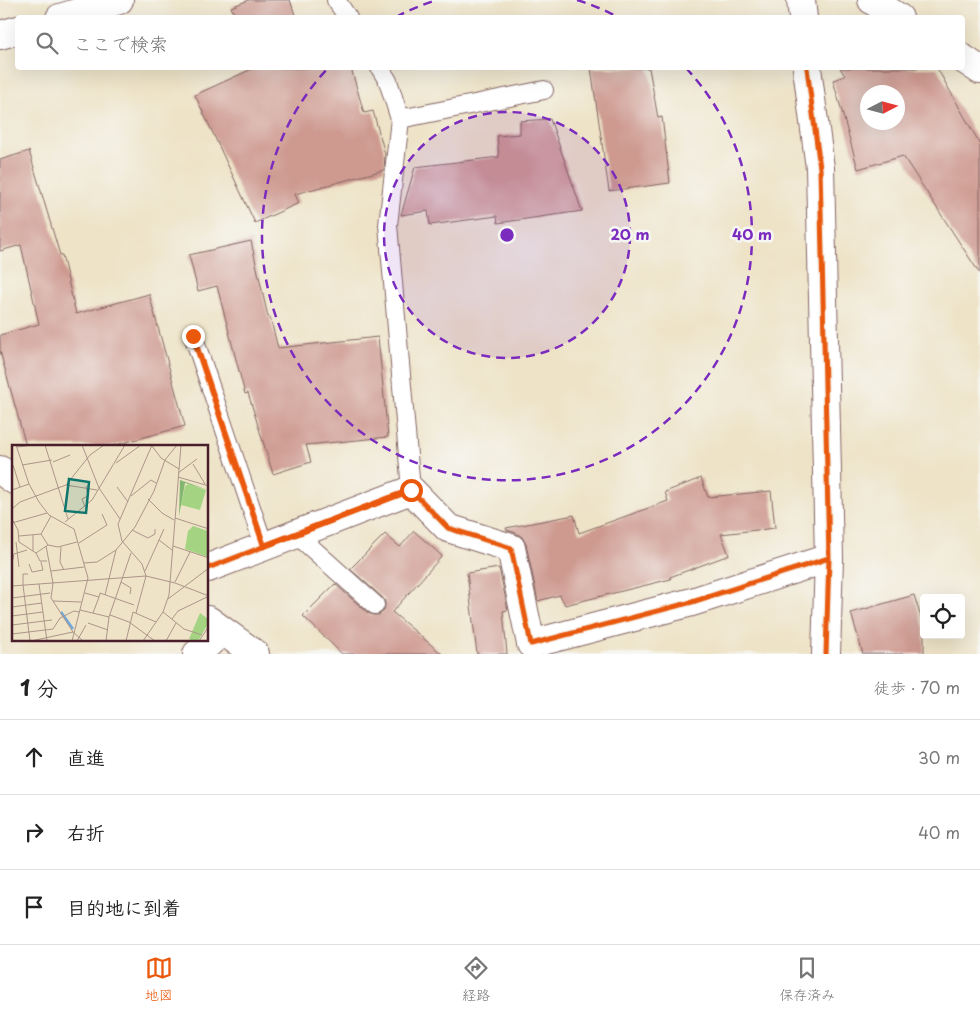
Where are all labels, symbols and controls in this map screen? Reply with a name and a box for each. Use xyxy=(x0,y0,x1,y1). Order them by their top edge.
search box xyxy=(15,15,965,70)
icon: search xyxy=(33,29,61,57)
text: ここで検索 xyxy=(73,29,168,57)
north arrow xyxy=(860,85,905,130)
text: 20 m xyxy=(611,222,649,245)
text: 40 m xyxy=(732,222,772,245)
centre of rings xyxy=(498,226,516,244)
route end xyxy=(182,325,205,348)
inset map xyxy=(12,445,209,642)
route start xyxy=(400,479,423,502)
map controls xyxy=(920,594,965,639)
button: locate xyxy=(920,594,965,639)
text: 1 分 xyxy=(20,671,58,703)
text: 徒歩 · 70 m xyxy=(874,675,960,699)
icon: ahead xyxy=(20,743,48,771)
text: 直進 xyxy=(67,743,105,771)
text: 30 m xyxy=(918,745,960,769)
icon: right xyxy=(20,818,48,846)
text: 右折 xyxy=(67,818,105,846)
text: 40 m xyxy=(918,820,960,844)
icon: arrive xyxy=(20,893,48,921)
text: 目的地に到着 xyxy=(67,893,181,921)
tab: 地図 xyxy=(145,954,173,1005)
tab: 経路 xyxy=(462,954,490,1005)
tab: 保存済み xyxy=(779,954,835,1005)

